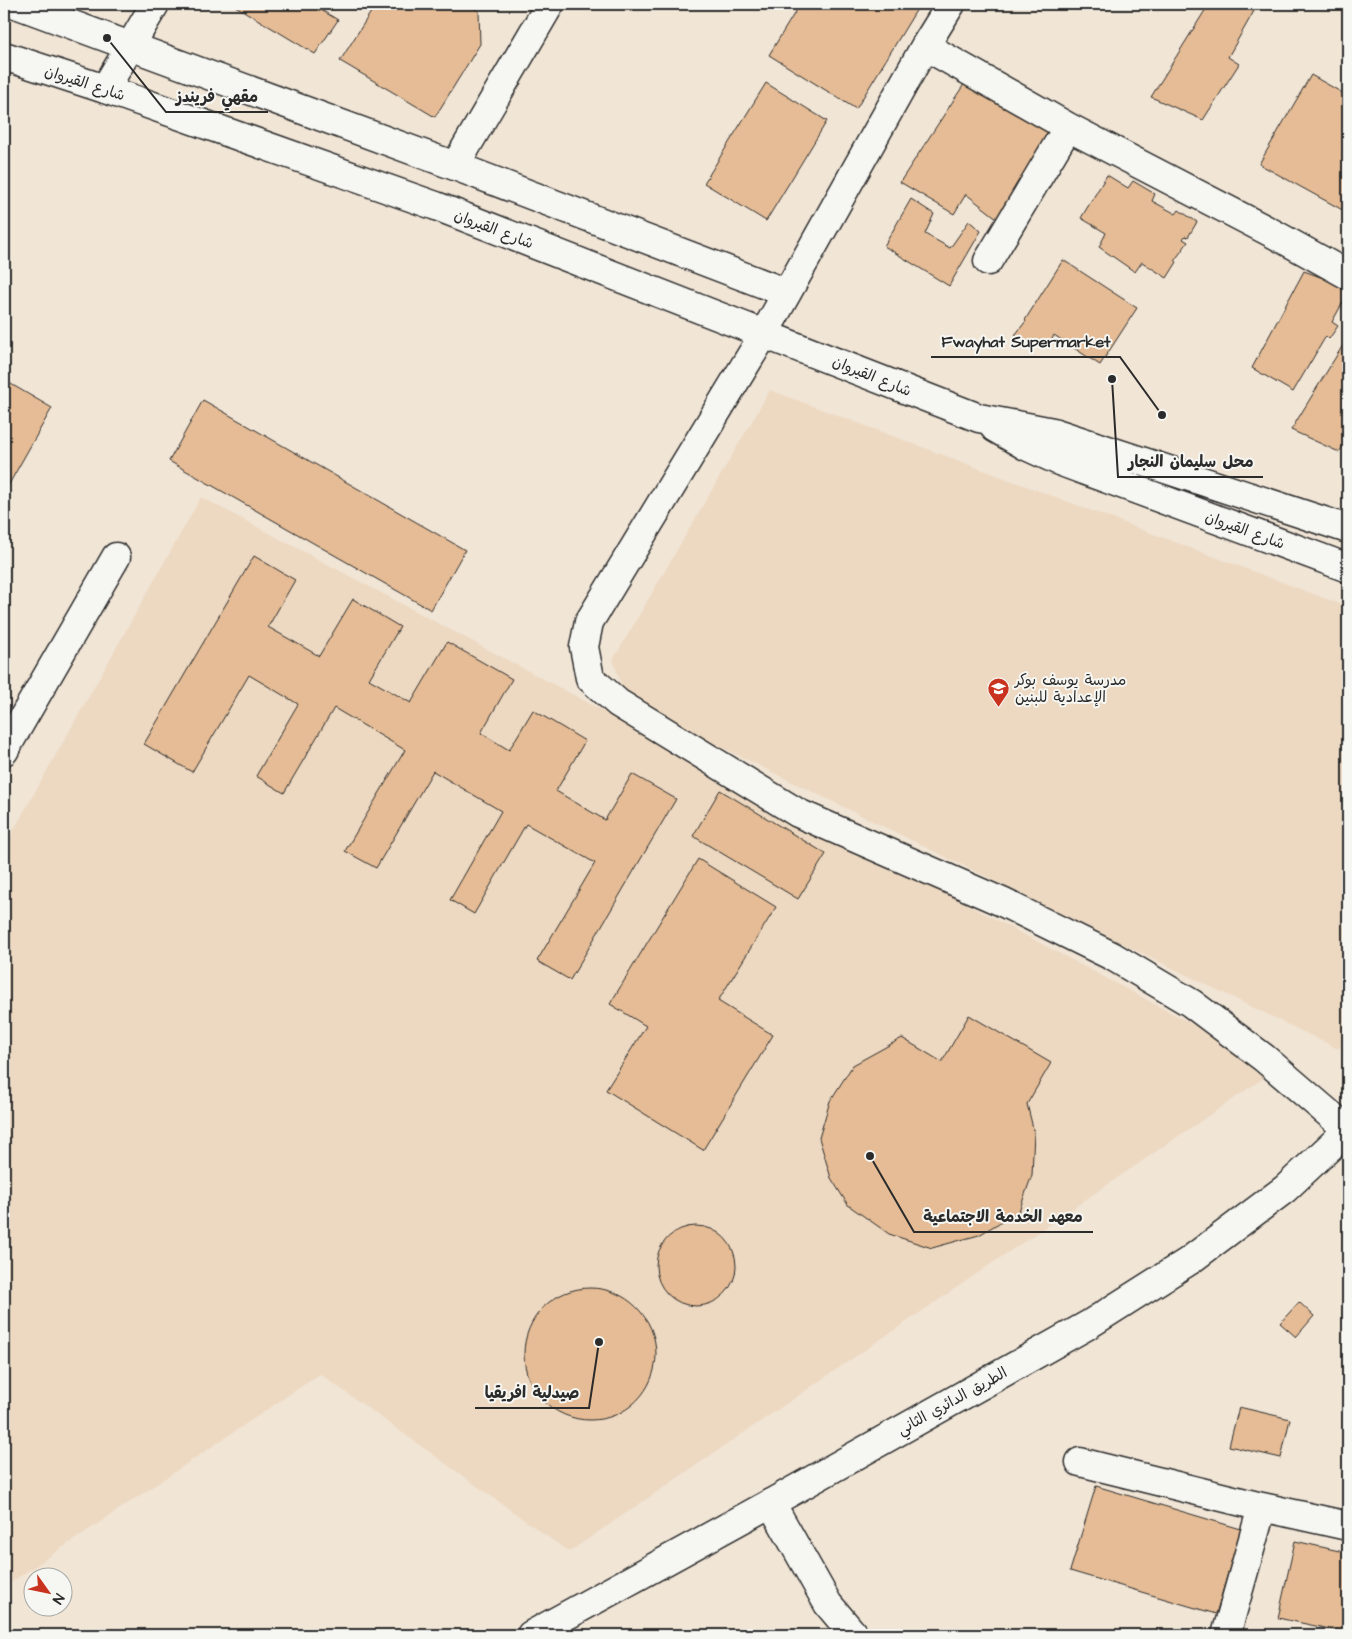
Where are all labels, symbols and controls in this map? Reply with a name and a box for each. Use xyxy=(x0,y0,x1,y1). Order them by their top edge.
street label: شارع القيروان xyxy=(42,61,128,106)
callout: مقهي فريندز xyxy=(166,81,268,112)
text: مقهي فريندز xyxy=(174,86,258,111)
street label: شارع القيروان xyxy=(451,205,536,254)
callout: Fwayhat Supermarket xyxy=(931,326,1120,357)
text: Fwayhat Supermarket xyxy=(941,331,1111,354)
street label: شارع القيروان xyxy=(829,351,914,402)
callout: محل سليمان النجار xyxy=(1118,446,1263,477)
text: محل سليمان النجار xyxy=(1126,451,1254,473)
street label: شارع القيروان xyxy=(1202,506,1288,555)
place label: مدرسة يوسف بوكر الإعدادية للبنين xyxy=(1013,670,1126,708)
school or university icon: مدرسة يوسف بوكر الإعدادية للبنين xyxy=(987,677,1011,708)
callout: معهد الخدمة الاجتماعية xyxy=(914,1201,1093,1232)
text: معهد الخدمة الاجتماعية xyxy=(923,1206,1083,1228)
street label: الطريق الدائري الثاني xyxy=(893,1362,1012,1442)
callout: صيدلية افريقيا xyxy=(475,1377,589,1408)
text: صيدلية افريقيا xyxy=(485,1382,579,1404)
north arrow xyxy=(22,1566,72,1616)
text: N xyxy=(47,1589,69,1608)

